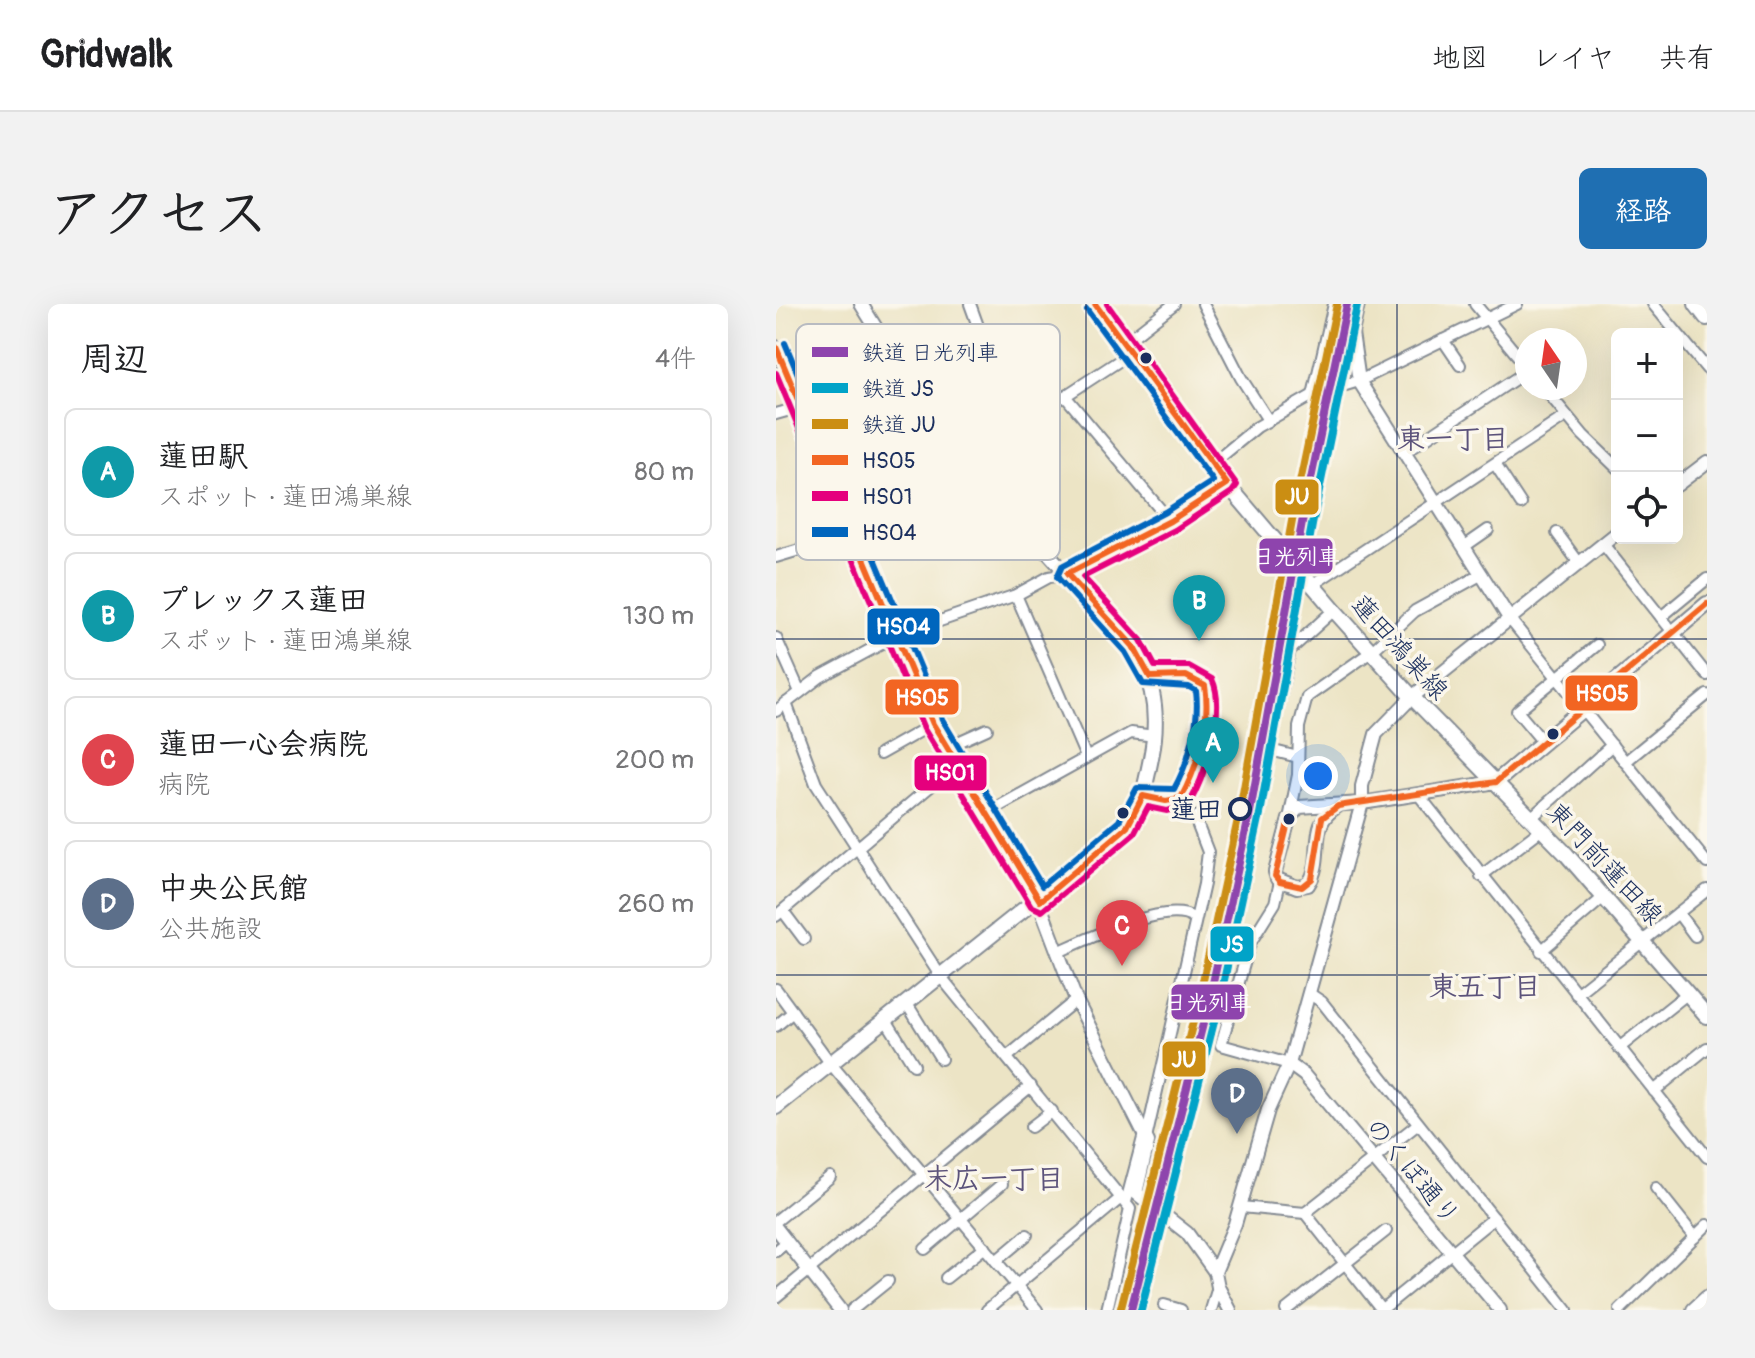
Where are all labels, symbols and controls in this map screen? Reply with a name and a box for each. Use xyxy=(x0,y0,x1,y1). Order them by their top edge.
text: Gridwalk xyxy=(40,31,172,79)
text: 地図 xyxy=(1432,41,1488,76)
text: レイヤ xyxy=(1532,41,1615,76)
text: 共有 xyxy=(1659,41,1715,76)
button: 経路 xyxy=(1579,168,1707,249)
text: アクセス xyxy=(48,180,269,249)
legend xyxy=(796,324,1060,560)
north arrow xyxy=(1515,328,1587,400)
map controls xyxy=(1611,328,1683,544)
button: + xyxy=(1611,328,1683,400)
text: 周辺 xyxy=(80,338,148,381)
text: 鉄道 日光列車 xyxy=(862,339,999,367)
text: 4件 xyxy=(655,343,696,375)
unlabelled marker xyxy=(1138,350,1154,366)
text: 鉄道 JS xyxy=(862,375,934,403)
button: − xyxy=(1611,400,1683,472)
text: 鉄道 JU xyxy=(862,411,936,439)
district label: 東一丁目 xyxy=(1397,422,1509,457)
text: 蓮田駅 xyxy=(158,438,248,475)
text: HS05 xyxy=(862,447,916,475)
text: A xyxy=(100,456,116,488)
text: 80 m xyxy=(634,456,694,488)
button: locate xyxy=(1611,472,1683,544)
line badge: JU xyxy=(1274,478,1320,516)
text: スポット · 蓮田鴻巣線 xyxy=(158,481,412,513)
text: HS01 xyxy=(862,483,912,511)
text: JU xyxy=(1284,483,1310,511)
text: HS04 xyxy=(862,519,917,547)
line badge: 日光列車 xyxy=(1258,537,1334,575)
text: 日光列車 xyxy=(1252,543,1340,571)
pin: B xyxy=(1173,575,1225,641)
text: プレックス蓮田 xyxy=(158,582,368,619)
street label: 蓮田鴻巣線 xyxy=(1344,589,1455,707)
text: B xyxy=(101,600,115,632)
text: 130 m xyxy=(623,600,694,632)
line badge: HS04 xyxy=(866,607,941,646)
text: HS04 xyxy=(876,613,931,641)
text: スポット · 蓮田鴻巣線 xyxy=(158,625,412,657)
line badge: HS05 xyxy=(1564,674,1639,712)
line badge: HS05 xyxy=(884,678,960,716)
text: HS05 xyxy=(1575,680,1629,708)
text: HS05 xyxy=(895,684,949,712)
pin: A xyxy=(1187,717,1239,783)
text: 蓮田一心会病院 xyxy=(158,726,368,763)
unlabelled marker xyxy=(1545,726,1561,742)
text: C xyxy=(100,744,116,776)
text: 200 m xyxy=(615,744,694,776)
line badge: HS01 xyxy=(913,754,988,792)
your location xyxy=(1298,756,1338,796)
text: HS01 xyxy=(925,759,975,787)
text: 病院 xyxy=(158,769,210,801)
place label: 蓮田 xyxy=(1170,794,1222,826)
street label: 東門前蓮田線 xyxy=(1539,796,1669,932)
marker: 蓮田 xyxy=(1229,798,1251,820)
unlabelled marker xyxy=(1115,805,1131,821)
unlabelled marker xyxy=(1281,811,1297,827)
text: 中央公民館 xyxy=(158,870,308,907)
text: D xyxy=(100,888,116,920)
text: 260 m xyxy=(618,888,694,920)
pin: C xyxy=(1096,900,1148,966)
text: 公共施設 xyxy=(158,913,262,945)
line badge: JS xyxy=(1209,925,1255,963)
text: JS xyxy=(1220,931,1244,959)
district label: 東五丁目 xyxy=(1429,970,1541,1005)
line badge: 日光列車 xyxy=(1170,983,1246,1021)
text: 日光列車 xyxy=(1164,989,1252,1017)
line badge: JU xyxy=(1161,1040,1207,1078)
text: JU xyxy=(1171,1046,1197,1074)
pin: D xyxy=(1211,1068,1263,1134)
street label: のくぼ通り xyxy=(1358,1112,1466,1232)
district label: 末広一丁目 xyxy=(924,1162,1064,1197)

